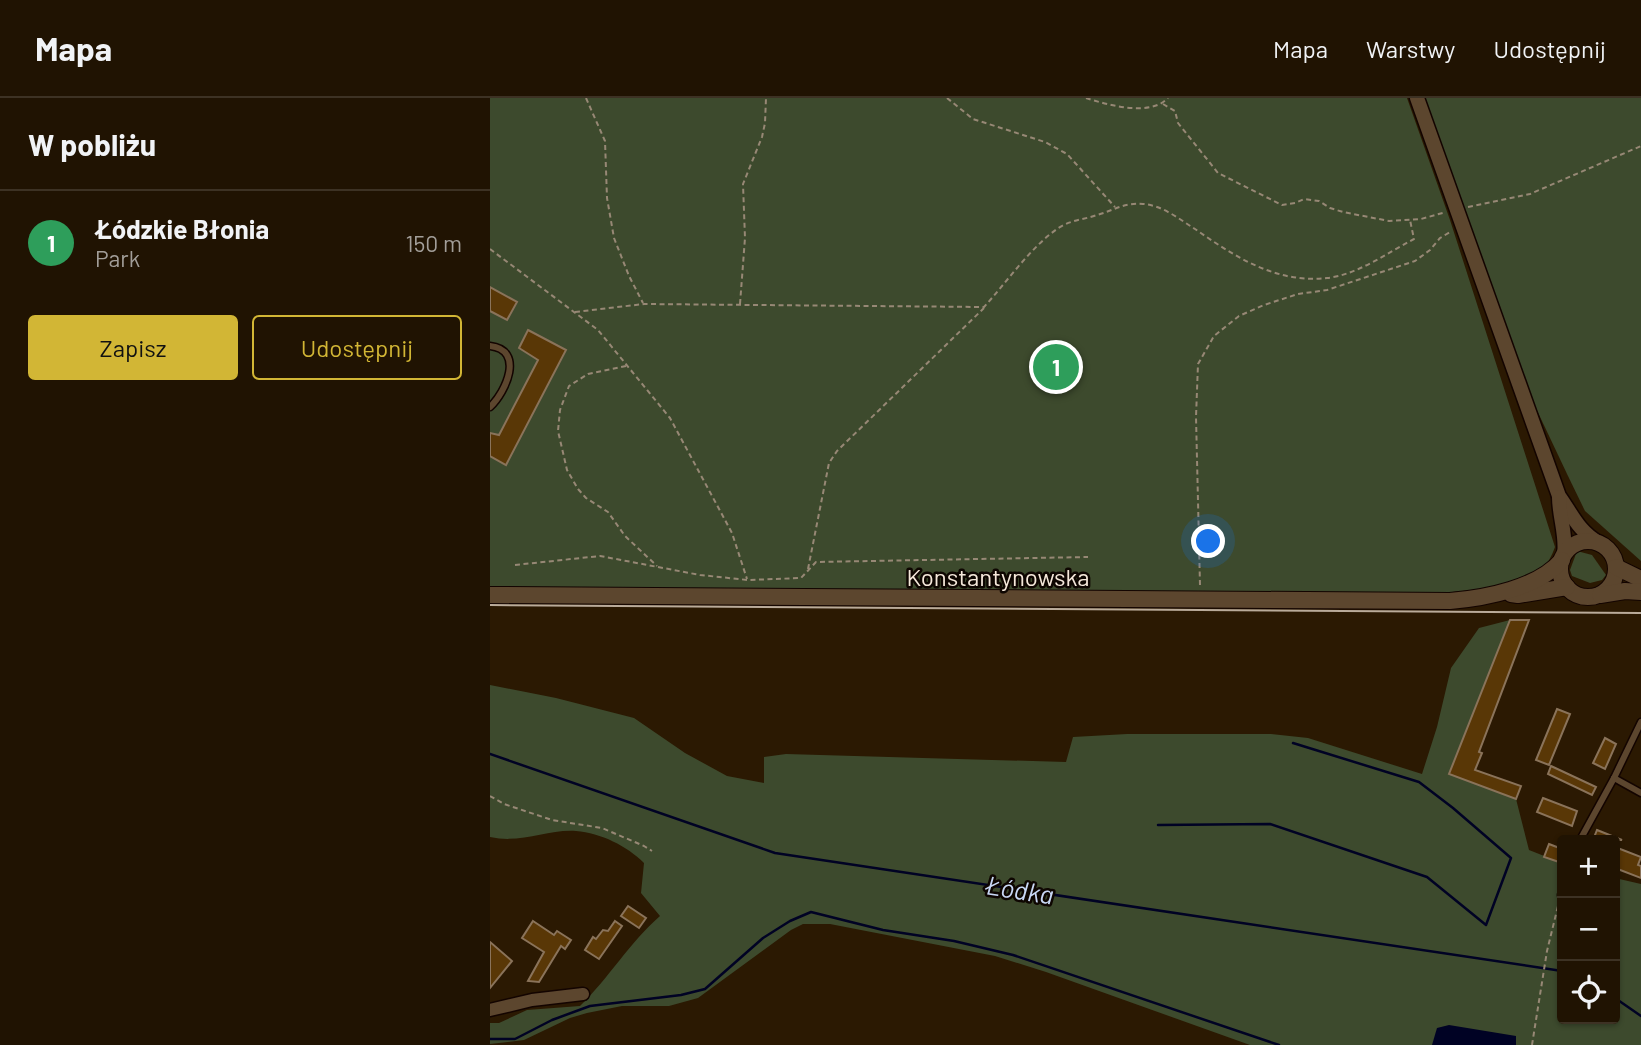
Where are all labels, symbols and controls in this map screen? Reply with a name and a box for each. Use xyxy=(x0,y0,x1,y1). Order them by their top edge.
text: Mapa xyxy=(35,28,112,68)
text: Mapa xyxy=(1273,34,1328,63)
text: Warstwy xyxy=(1366,34,1455,63)
text: Udostępnij xyxy=(1493,34,1606,63)
text: W pobliżu xyxy=(28,126,156,162)
text: Łódzkie Błonia xyxy=(95,213,269,244)
text: 1 xyxy=(47,229,55,257)
text: 150 m xyxy=(406,229,462,257)
text: Park xyxy=(95,244,140,272)
button: Zapisz xyxy=(28,315,238,380)
button: Udostępnij xyxy=(252,315,462,380)
pin: 1 xyxy=(1033,341,1079,393)
your location xyxy=(1191,524,1225,558)
street label: Konstantynowska xyxy=(906,562,1090,591)
map controls xyxy=(1557,835,1620,1024)
button: + xyxy=(1557,835,1620,898)
water label: Łódka xyxy=(983,868,1056,910)
button: − xyxy=(1557,898,1620,961)
button: locate xyxy=(1557,961,1620,1024)

